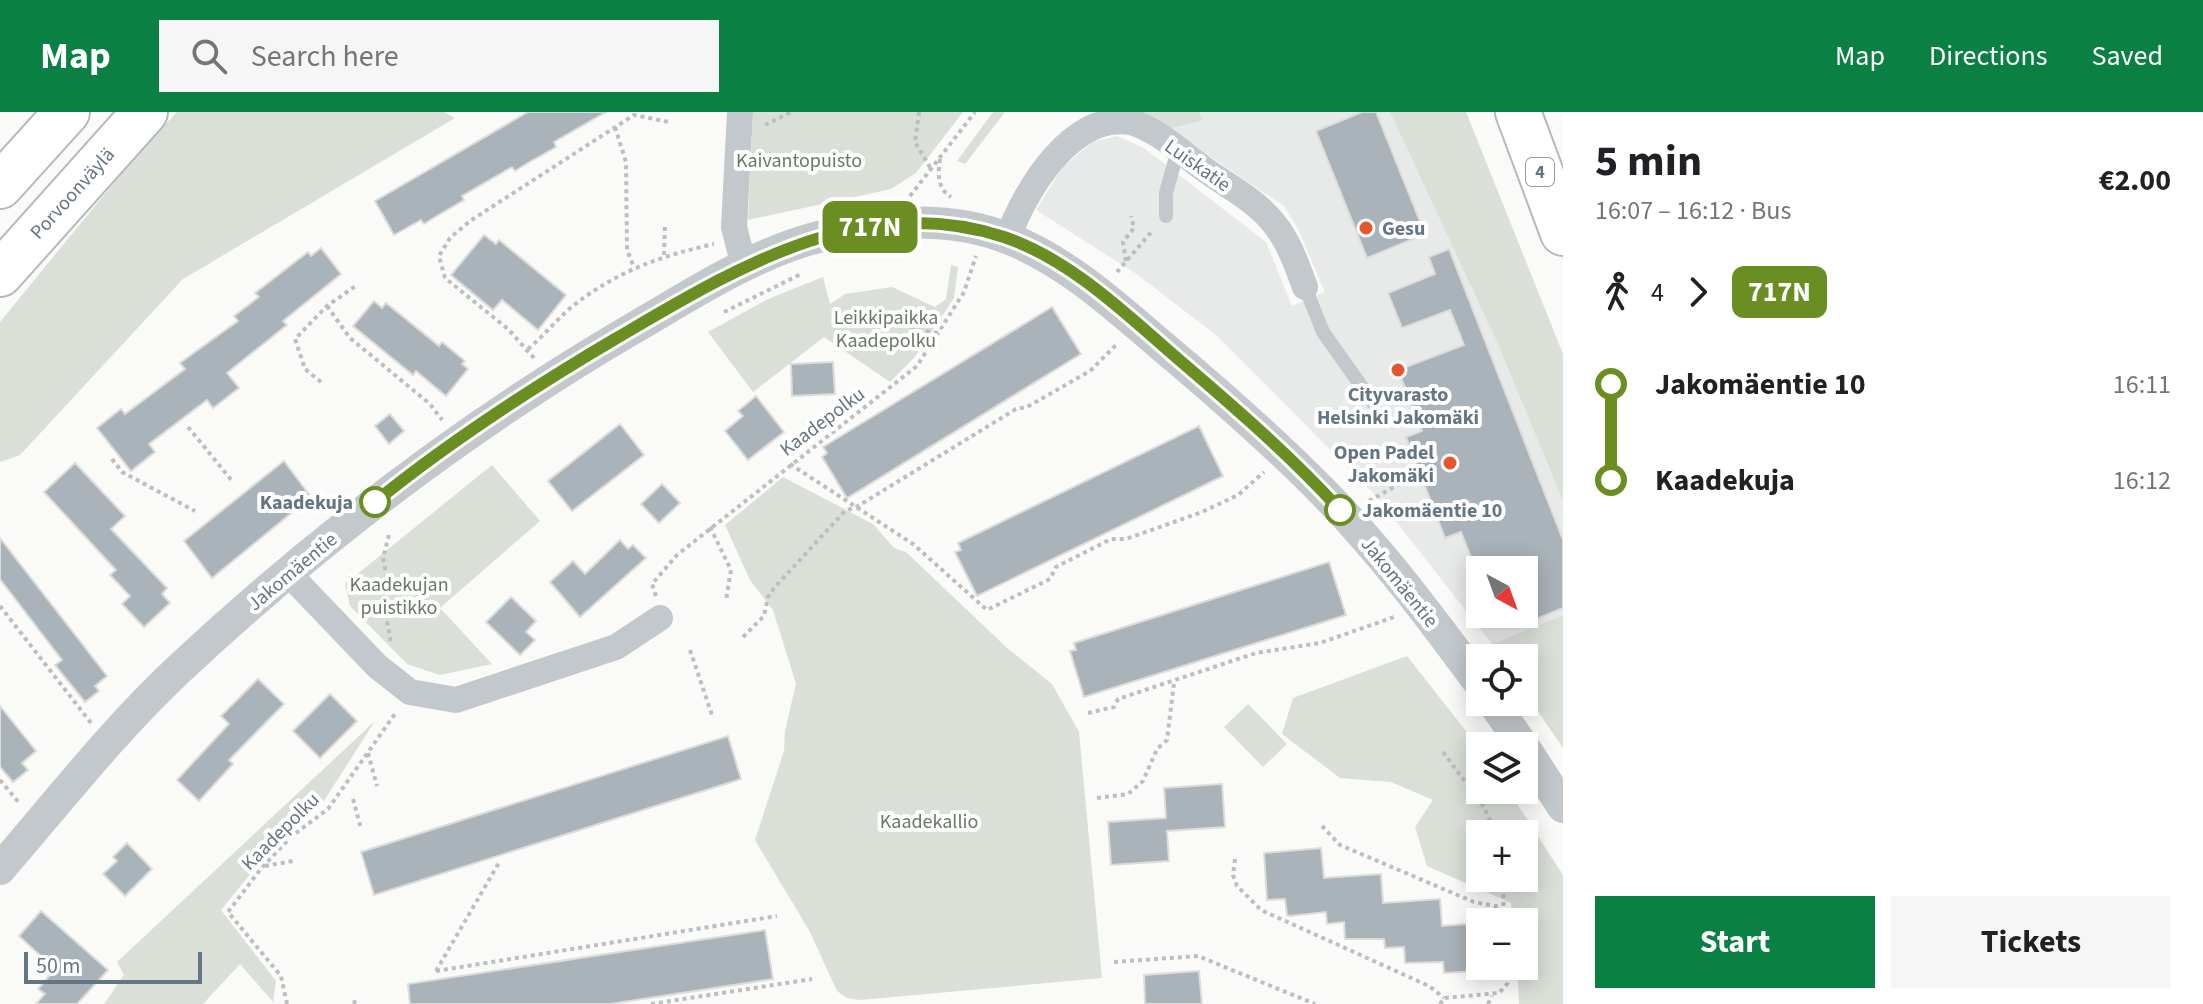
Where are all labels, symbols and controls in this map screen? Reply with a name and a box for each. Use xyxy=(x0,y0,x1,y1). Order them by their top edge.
search box xyxy=(159,20,719,92)
text: Map xyxy=(40,29,111,83)
icon: search xyxy=(187,34,231,78)
text: Search here xyxy=(251,35,399,78)
text: Map xyxy=(1835,36,1885,76)
text: Directions xyxy=(1929,36,2048,76)
text: Saved xyxy=(2092,36,2163,76)
text: 5 min xyxy=(1595,130,1702,193)
street label: Luiskatie xyxy=(1159,133,1236,199)
street label: Porvoonväylä xyxy=(24,142,121,246)
park label: Kaivantopuisto xyxy=(736,147,862,175)
road number: 4 xyxy=(1526,158,1554,186)
text: €2.00 xyxy=(2099,159,2171,202)
text: 16:07 – 16:12 · Bus xyxy=(1595,192,1791,229)
line badge: 717N xyxy=(814,201,926,253)
text: 717N xyxy=(839,207,901,247)
place label: Gesu xyxy=(1382,215,1425,243)
marker: Gesu xyxy=(1357,219,1375,237)
icon: walk xyxy=(1595,270,1639,314)
icon: forward xyxy=(1676,270,1720,314)
text: 717N xyxy=(1748,272,1811,312)
text: 4 xyxy=(1651,274,1664,311)
park label: Leikkipaikka Kaadepolku xyxy=(834,304,938,355)
marker: Cityvarasto Helsinki Jakomäki xyxy=(1389,361,1407,379)
text: Jakomäentie 10 xyxy=(1655,363,1866,406)
text: 16:11 xyxy=(2113,366,2171,403)
street label: Kaadepolku xyxy=(774,380,871,463)
place label: Cityvarasto Helsinki Jakomäki xyxy=(1317,381,1479,432)
place label: Open Padel Jakomäki xyxy=(1334,439,1434,490)
marker: Open Padel Jakomäki xyxy=(1441,454,1459,472)
text: Kaadekuja xyxy=(1655,459,1795,502)
text: 16:12 xyxy=(2113,462,2171,499)
marker: Kaadekuja xyxy=(360,487,390,517)
place label: Kaadekuja xyxy=(260,489,353,517)
marker: Jakomäentie 10 xyxy=(1325,495,1355,525)
place label: Jakomäentie 10 xyxy=(1362,497,1502,525)
street label: Jakomäentie xyxy=(242,526,344,618)
street label: Jakomäentie xyxy=(1354,531,1444,634)
north arrow xyxy=(1466,556,1538,628)
map controls xyxy=(1466,556,1538,980)
park label: Kaadekujan puistikko xyxy=(349,571,449,622)
button: locate xyxy=(1466,644,1538,716)
button: layers xyxy=(1466,732,1538,804)
street label: Kaadepolku xyxy=(235,786,326,877)
park label: Kaadekallio xyxy=(880,808,978,836)
button: + xyxy=(1466,820,1538,892)
button: Start xyxy=(1595,896,1875,988)
button: Tickets xyxy=(1891,896,2171,988)
button: − xyxy=(1466,908,1538,980)
scale bar xyxy=(24,948,202,984)
text: 50 m xyxy=(36,950,81,982)

